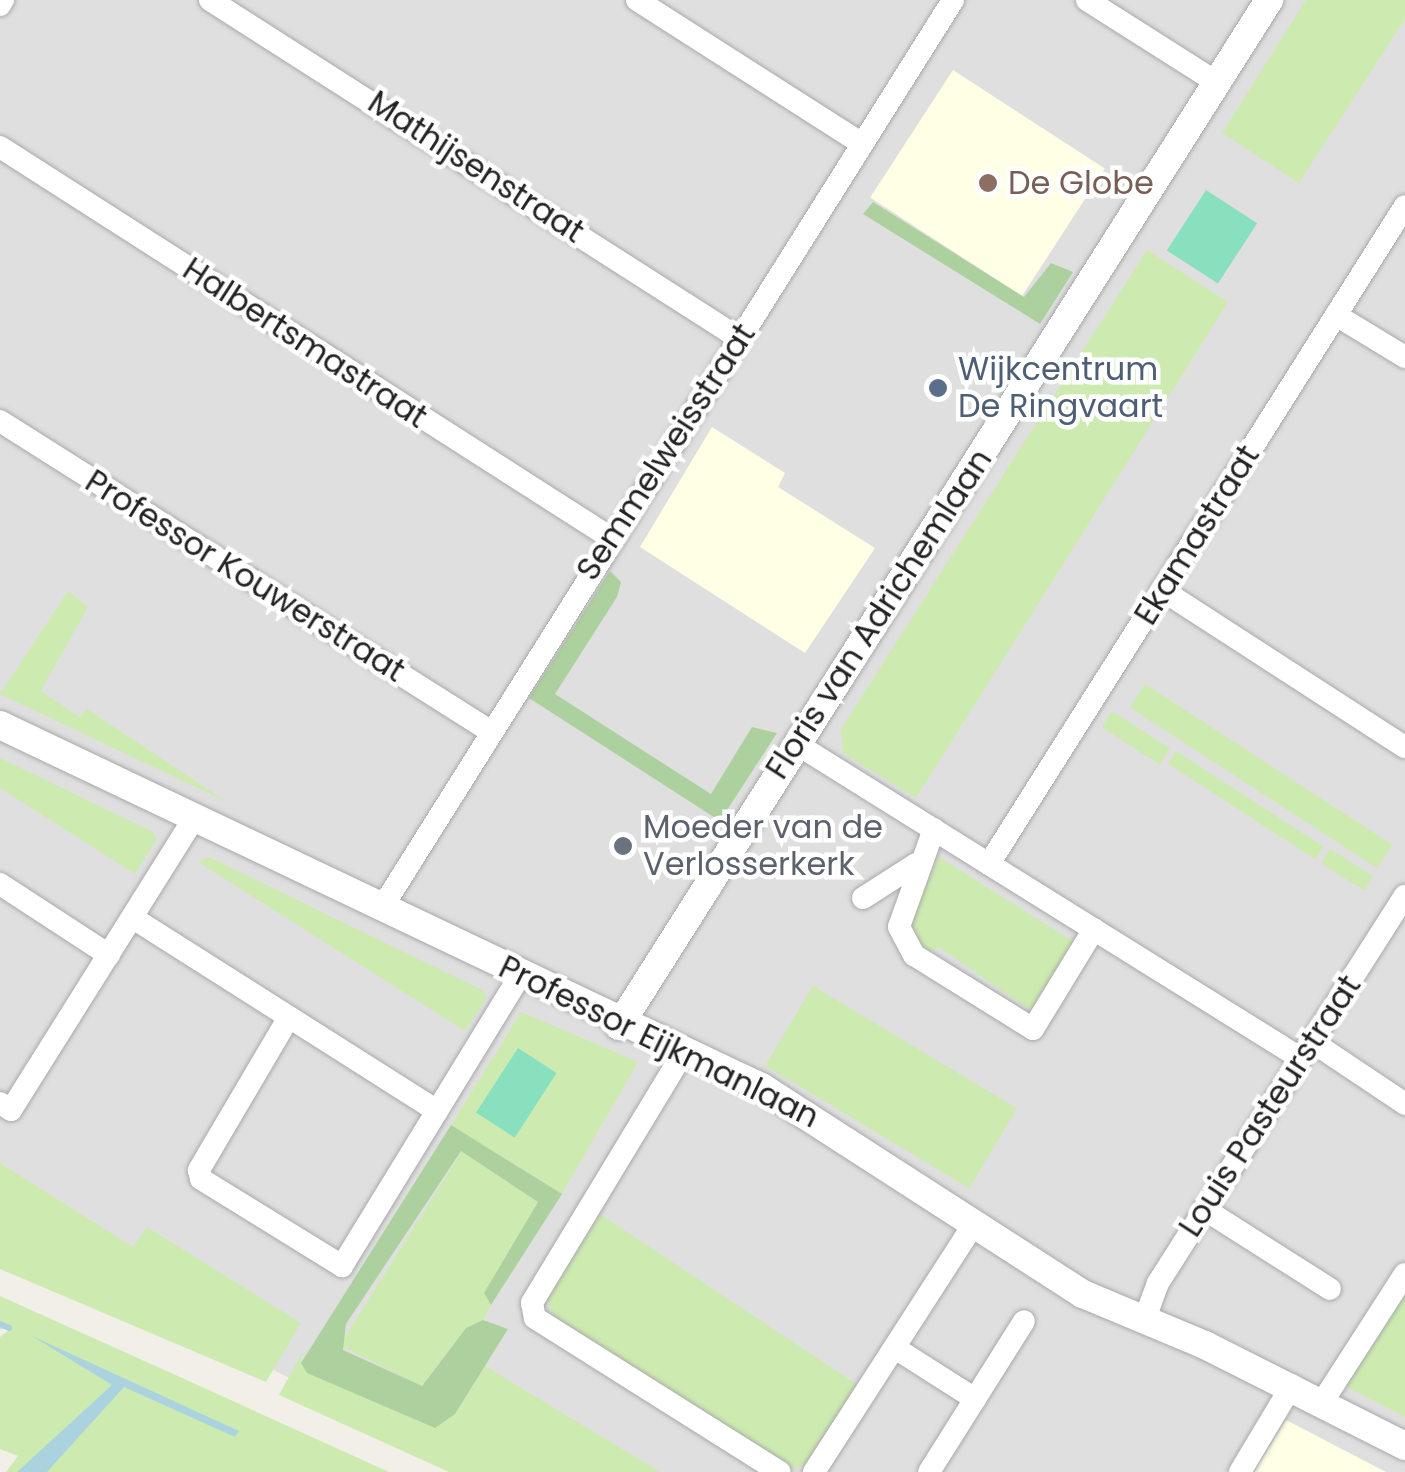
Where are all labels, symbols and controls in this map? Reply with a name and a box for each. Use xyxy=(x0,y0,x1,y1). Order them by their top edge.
street label: Mathijsenstraat xyxy=(361,83,591,251)
place label: De Globe xyxy=(1008,164,1154,202)
marker: De Globe xyxy=(977,172,999,194)
street label: Halbertsmastraat xyxy=(176,250,434,436)
street label: Semmelweisstraat xyxy=(569,317,763,587)
place label: Wijkcentrum De Ringvaart xyxy=(958,351,1163,426)
marker: Wijkcentrum De Ringvaart xyxy=(927,377,949,399)
street label: Ekamastraat xyxy=(1127,438,1267,632)
street label: Floris van Adrichemlaan xyxy=(758,442,1000,786)
street label: Professor Kouwerstraat xyxy=(78,462,412,690)
place label: Moeder van de Verlosserkerk xyxy=(643,809,883,884)
marker: Moeder van de Verlosserkerk xyxy=(612,835,634,857)
street label: Professor Eijkmanlaan xyxy=(493,948,825,1136)
street label: Louis Pasteurstraat xyxy=(1171,968,1369,1244)

